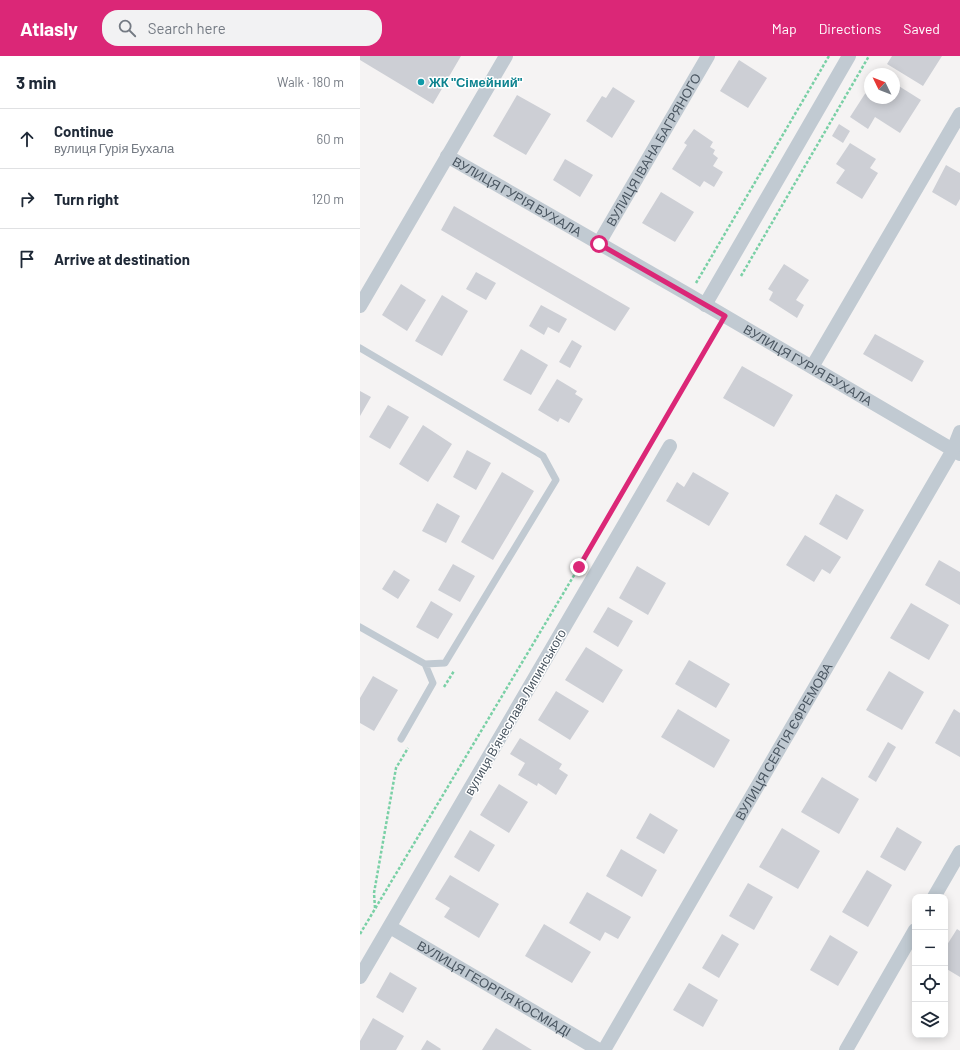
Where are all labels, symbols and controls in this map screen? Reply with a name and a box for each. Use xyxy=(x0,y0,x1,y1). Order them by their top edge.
search box xyxy=(102,10,382,46)
text: Atlasly xyxy=(20,17,78,40)
icon: search xyxy=(116,17,138,39)
text: Search here xyxy=(148,19,226,37)
text: Map xyxy=(772,20,797,37)
text: Directions xyxy=(819,20,881,37)
text: Saved xyxy=(903,20,940,37)
north arrow xyxy=(864,68,900,104)
street label: ВУЛИЦЯ ІВАНА БАГРЯНОГО xyxy=(603,70,704,229)
text: 3 min xyxy=(16,72,56,92)
text: Walk · 180 m xyxy=(277,74,344,90)
place label: ЖК "Сімейний" xyxy=(428,74,523,90)
marker: ЖК "Сімейний" xyxy=(416,77,426,87)
text: Continue xyxy=(54,122,114,140)
icon: ahead xyxy=(16,128,38,150)
text: 60 m xyxy=(317,131,344,147)
text: вулиця Гурія Бухала xyxy=(54,140,174,156)
street label: ВУЛИЦЯ ГУРІЯ БУХАЛА xyxy=(450,153,585,240)
icon: right xyxy=(16,188,38,210)
text: Turn right xyxy=(54,190,119,208)
text: 120 m xyxy=(312,191,344,207)
route start xyxy=(590,235,608,253)
icon: arrive xyxy=(16,248,38,270)
text: Arrive at destination xyxy=(54,250,190,268)
street label: ВУЛИЦЯ ГУРІЯ БУХАЛА xyxy=(741,321,875,409)
route end xyxy=(570,558,588,576)
street label: вулиця Вʼячеслава Липинського xyxy=(461,626,569,798)
street label: ВУЛИЦЯ СЕРГІЯ ЄФРЕМОВА xyxy=(731,660,836,823)
map controls xyxy=(912,894,948,1038)
button: + xyxy=(912,894,948,930)
button: − xyxy=(912,930,948,966)
street label: ВУЛИЦЯ ГЕОРГІЯ КОСМІАДІ xyxy=(415,937,574,1040)
button: locate xyxy=(912,966,948,1002)
button: layers xyxy=(912,1002,948,1038)

